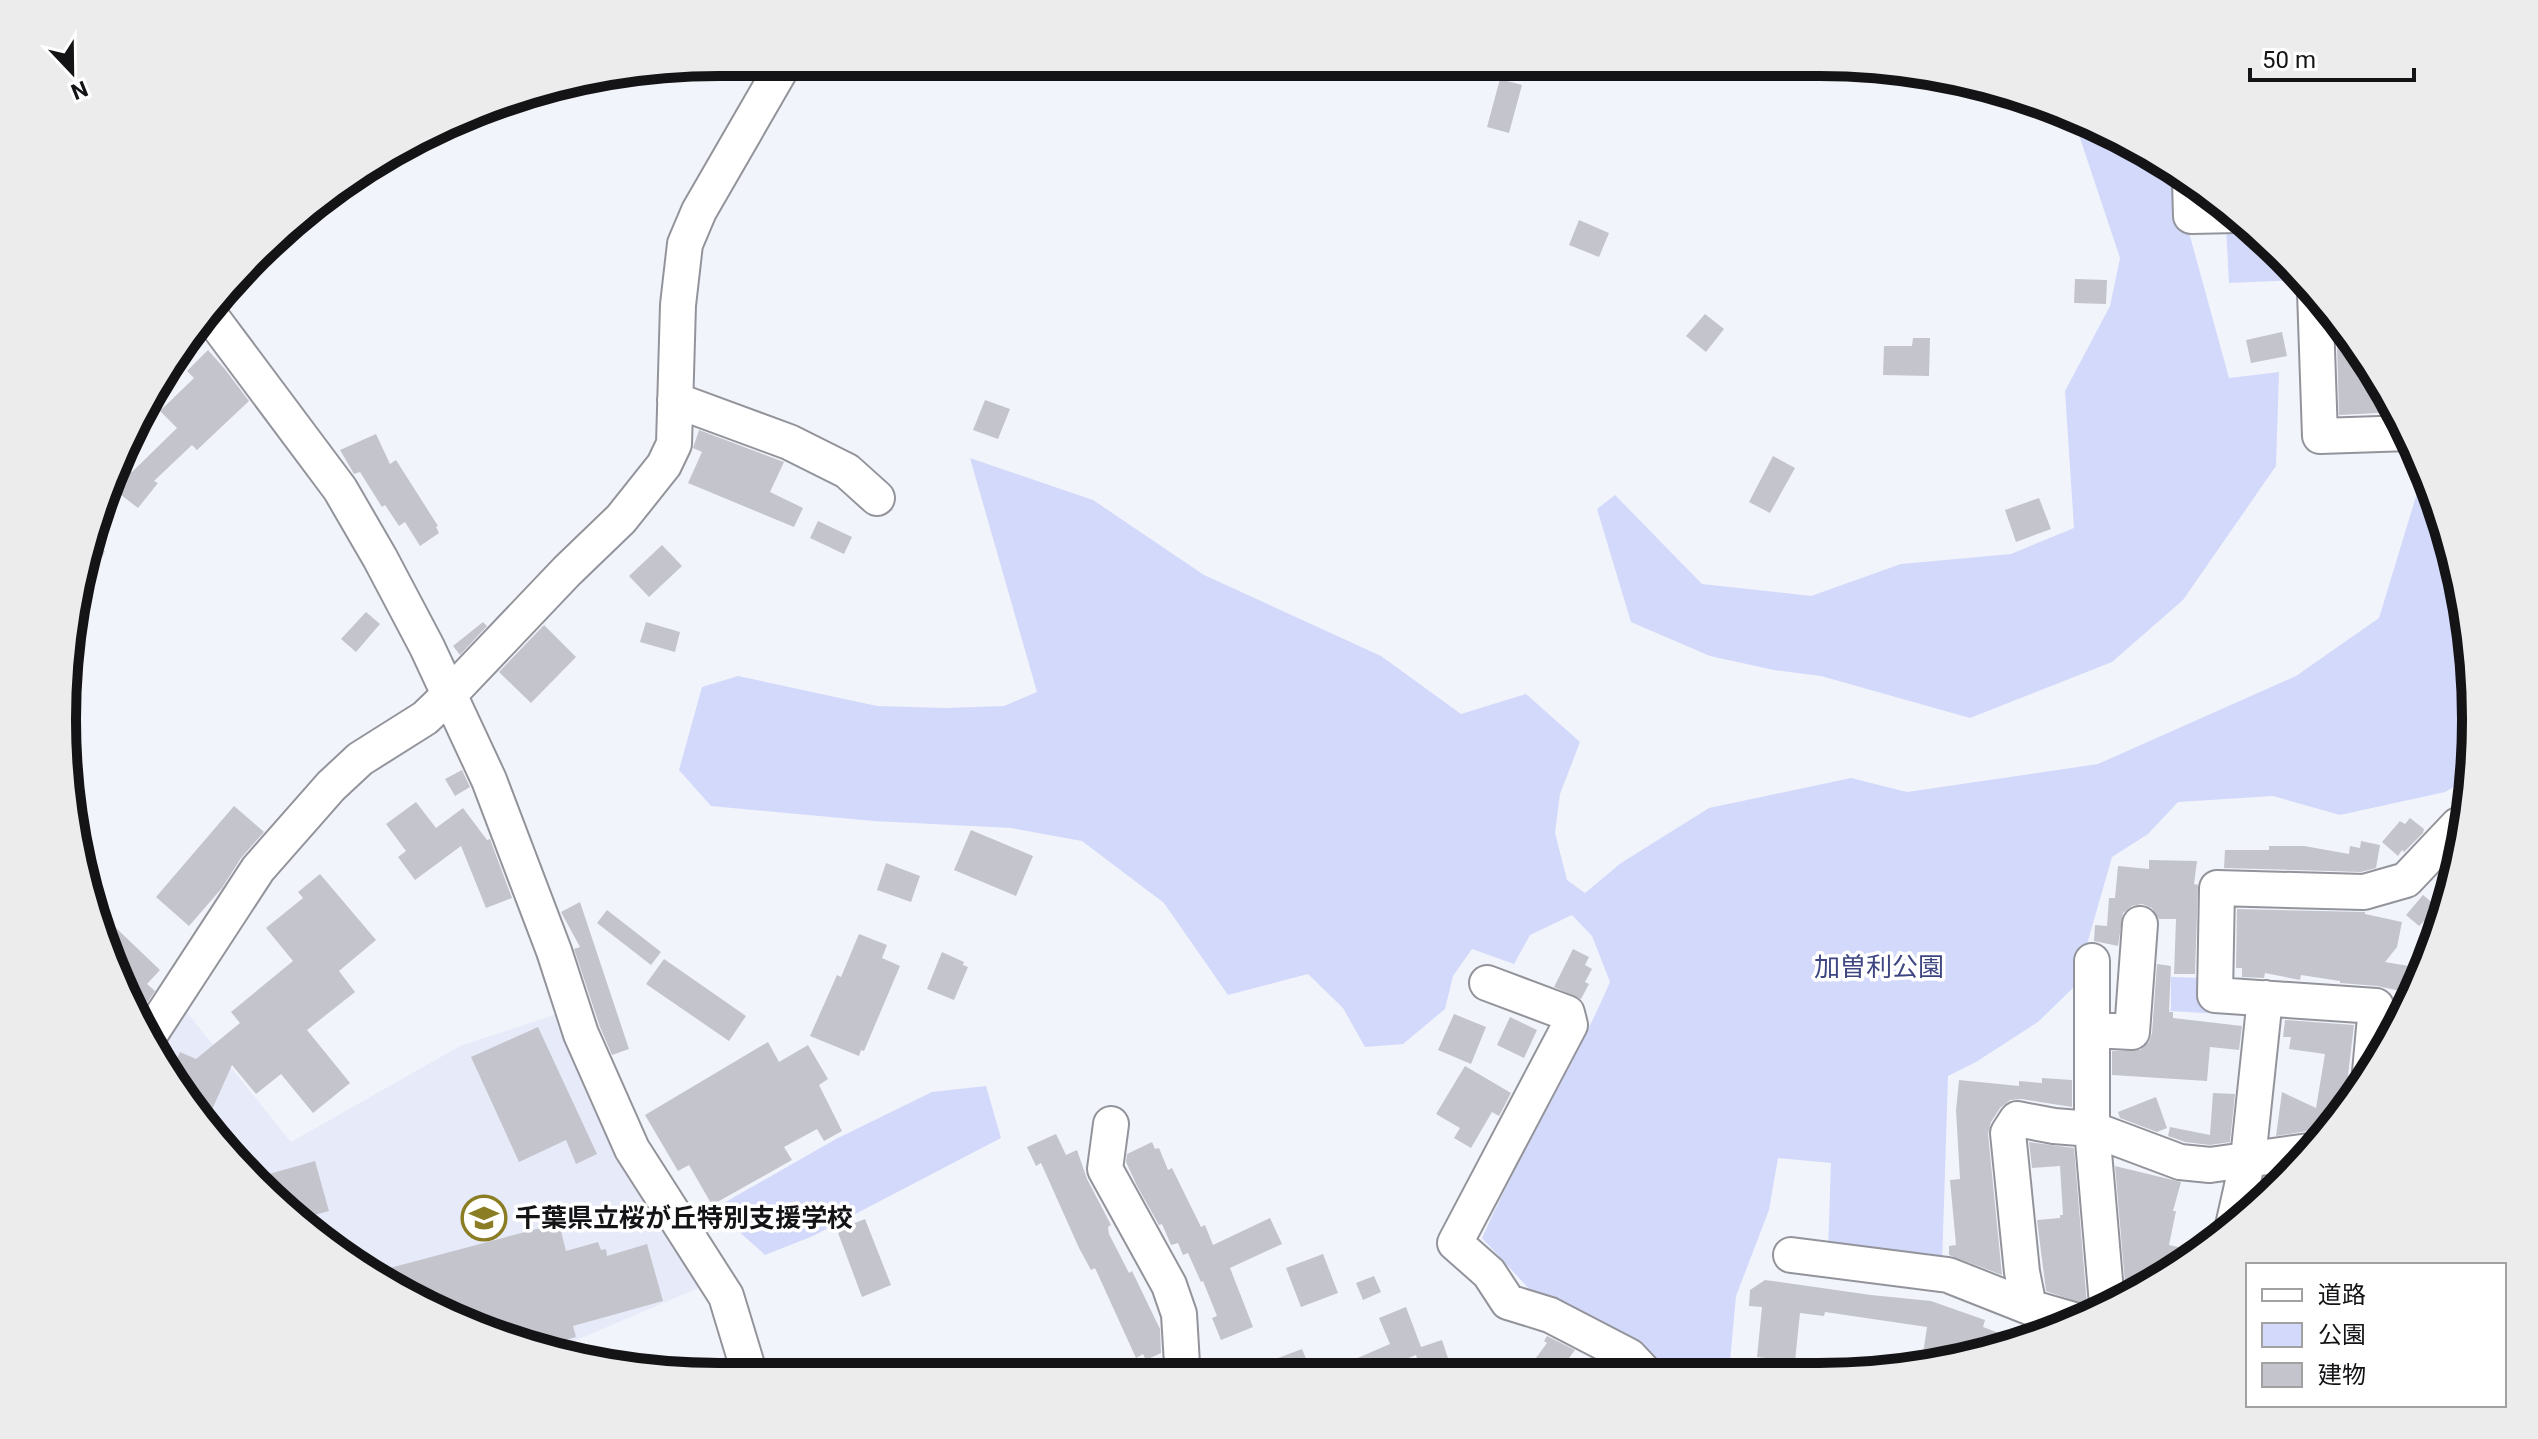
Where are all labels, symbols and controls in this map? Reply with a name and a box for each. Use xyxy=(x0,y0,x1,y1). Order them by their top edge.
north arrow xyxy=(32,32,112,112)
scale bar xyxy=(2250,32,2414,82)
text: 50 m xyxy=(2262,46,2316,74)
text: N xyxy=(67,76,91,105)
park label: 加曽利公園 xyxy=(1814,952,1944,982)
school or university icon: 千葉県立桜が丘特別支援学校 xyxy=(460,1194,508,1242)
place label: 千葉県立桜が丘特別支援学校 xyxy=(515,1203,853,1233)
legend xyxy=(2246,1263,2506,1407)
text: 道路 xyxy=(2318,1281,2366,1309)
text: 公園 xyxy=(2318,1321,2366,1349)
text: 建物 xyxy=(2318,1361,2366,1389)

